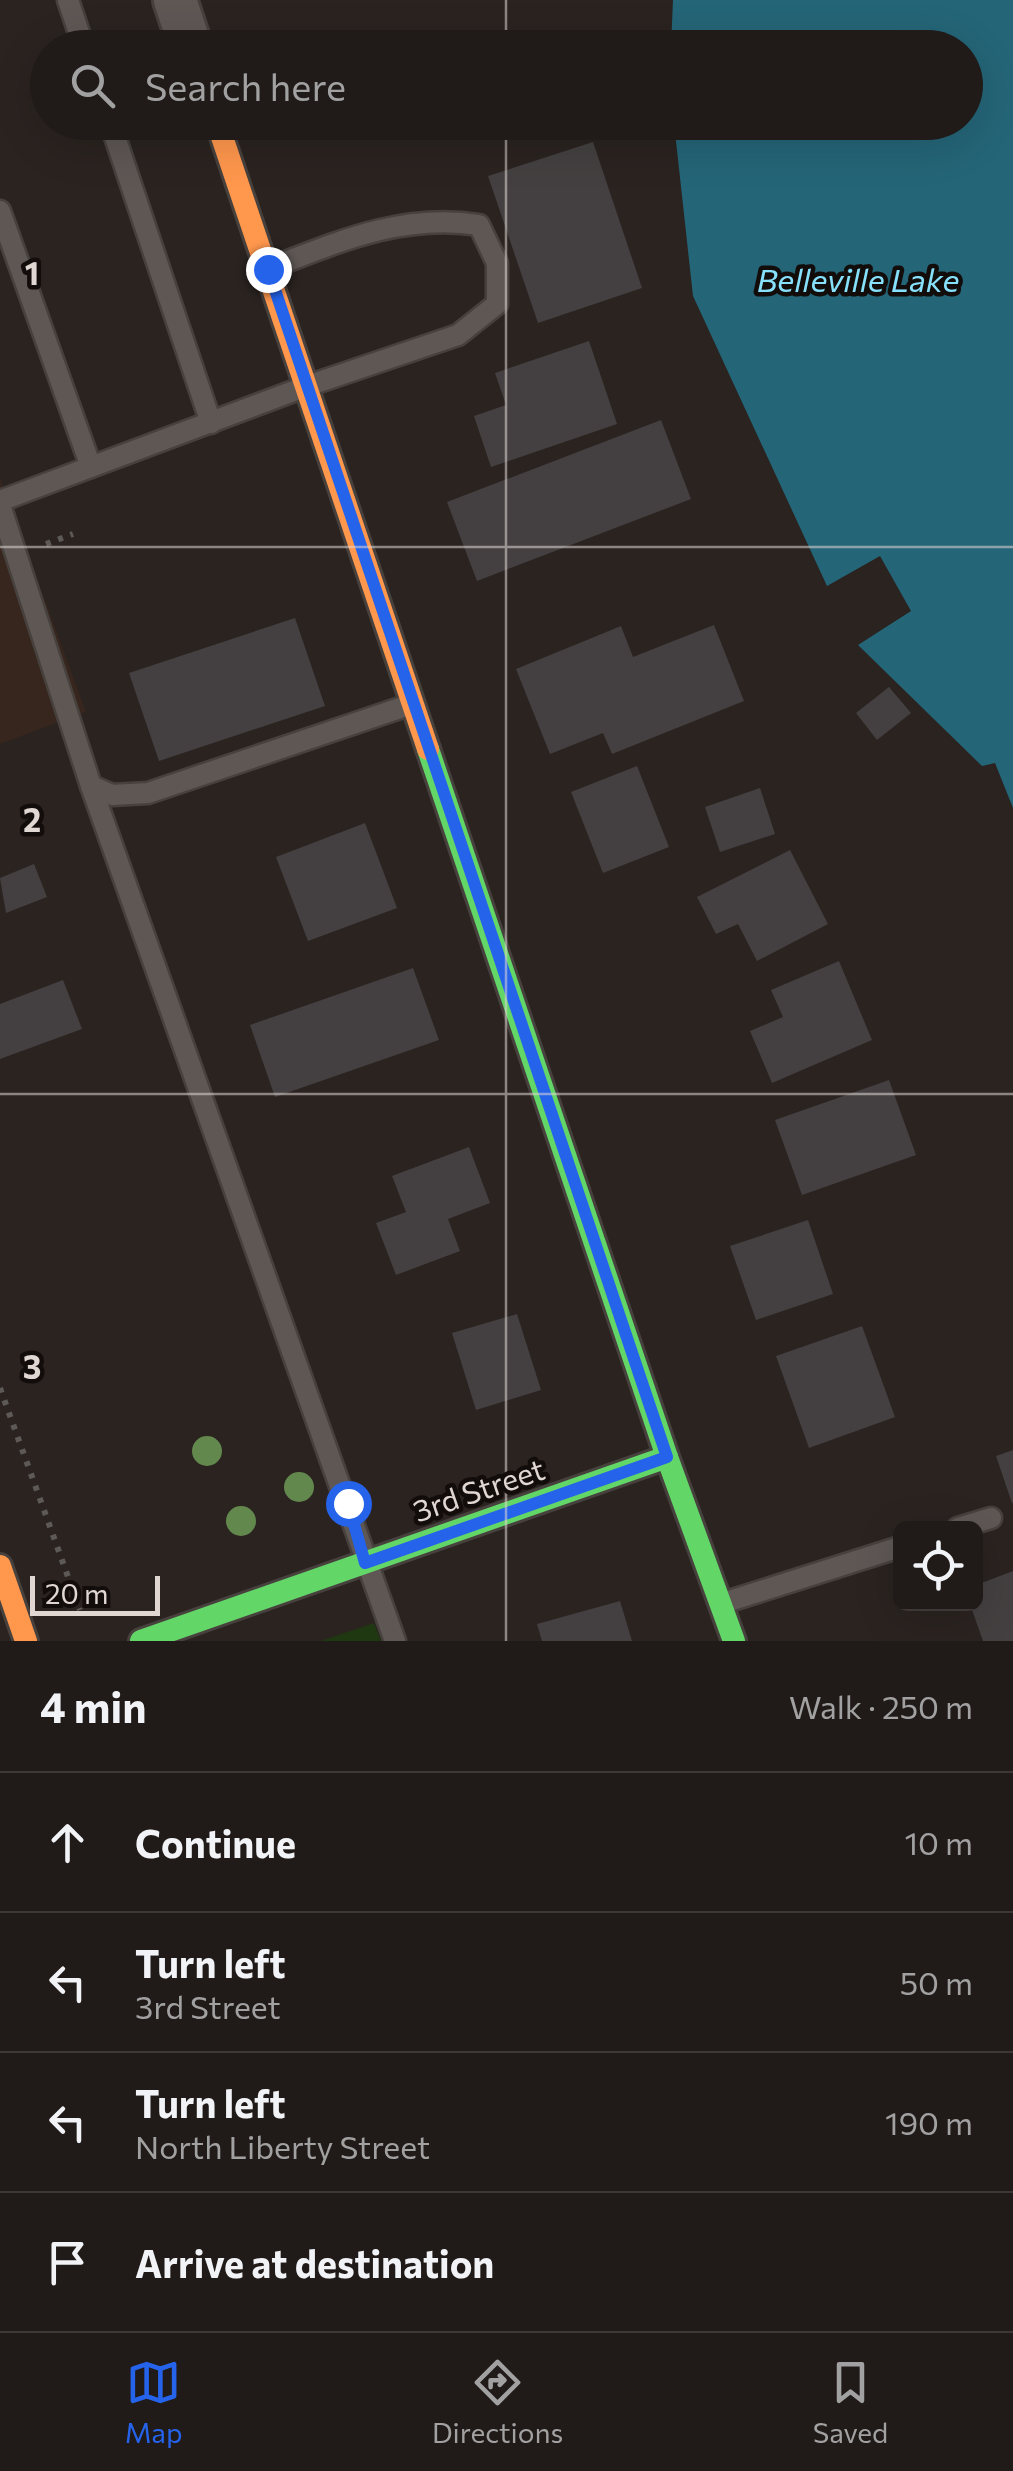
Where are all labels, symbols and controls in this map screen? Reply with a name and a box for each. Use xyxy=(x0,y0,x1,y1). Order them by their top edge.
search box xyxy=(30,30,983,140)
icon: search xyxy=(65,58,120,113)
text: Search here xyxy=(145,62,346,109)
route end xyxy=(246,247,292,293)
text: 1 xyxy=(25,252,39,292)
water label: Belleville Lake xyxy=(757,259,959,299)
text: 2 xyxy=(23,799,41,839)
text: 3 xyxy=(23,1346,41,1386)
street label: 3rd Street xyxy=(408,1449,549,1528)
route start xyxy=(326,1481,372,1527)
map controls xyxy=(893,1521,983,1611)
button: locate xyxy=(893,1521,983,1611)
scale bar xyxy=(30,1571,160,1616)
text: 20 m xyxy=(45,1576,109,1610)
text: 4 min xyxy=(40,1680,146,1732)
text: Walk · 250 m xyxy=(789,1686,973,1726)
icon: ahead xyxy=(40,1815,95,1870)
text: Continue xyxy=(135,1819,296,1866)
text: 10 m xyxy=(904,1822,973,1862)
text: Turn left xyxy=(135,1939,286,1986)
icon: left xyxy=(40,1955,95,2010)
text: 50 m xyxy=(900,1962,973,2002)
text: 3rd Street xyxy=(135,1986,281,2026)
text: Turn left xyxy=(135,2079,286,2126)
icon: left xyxy=(40,2095,95,2150)
text: 190 m xyxy=(885,2102,973,2142)
text: North Liberty Street xyxy=(135,2126,430,2166)
icon: arrive xyxy=(40,2235,95,2290)
text: Arrive at destination xyxy=(135,2239,494,2286)
tab: Map xyxy=(125,2355,182,2449)
tab: Directions xyxy=(432,2355,563,2449)
tab: Saved xyxy=(813,2355,888,2449)

